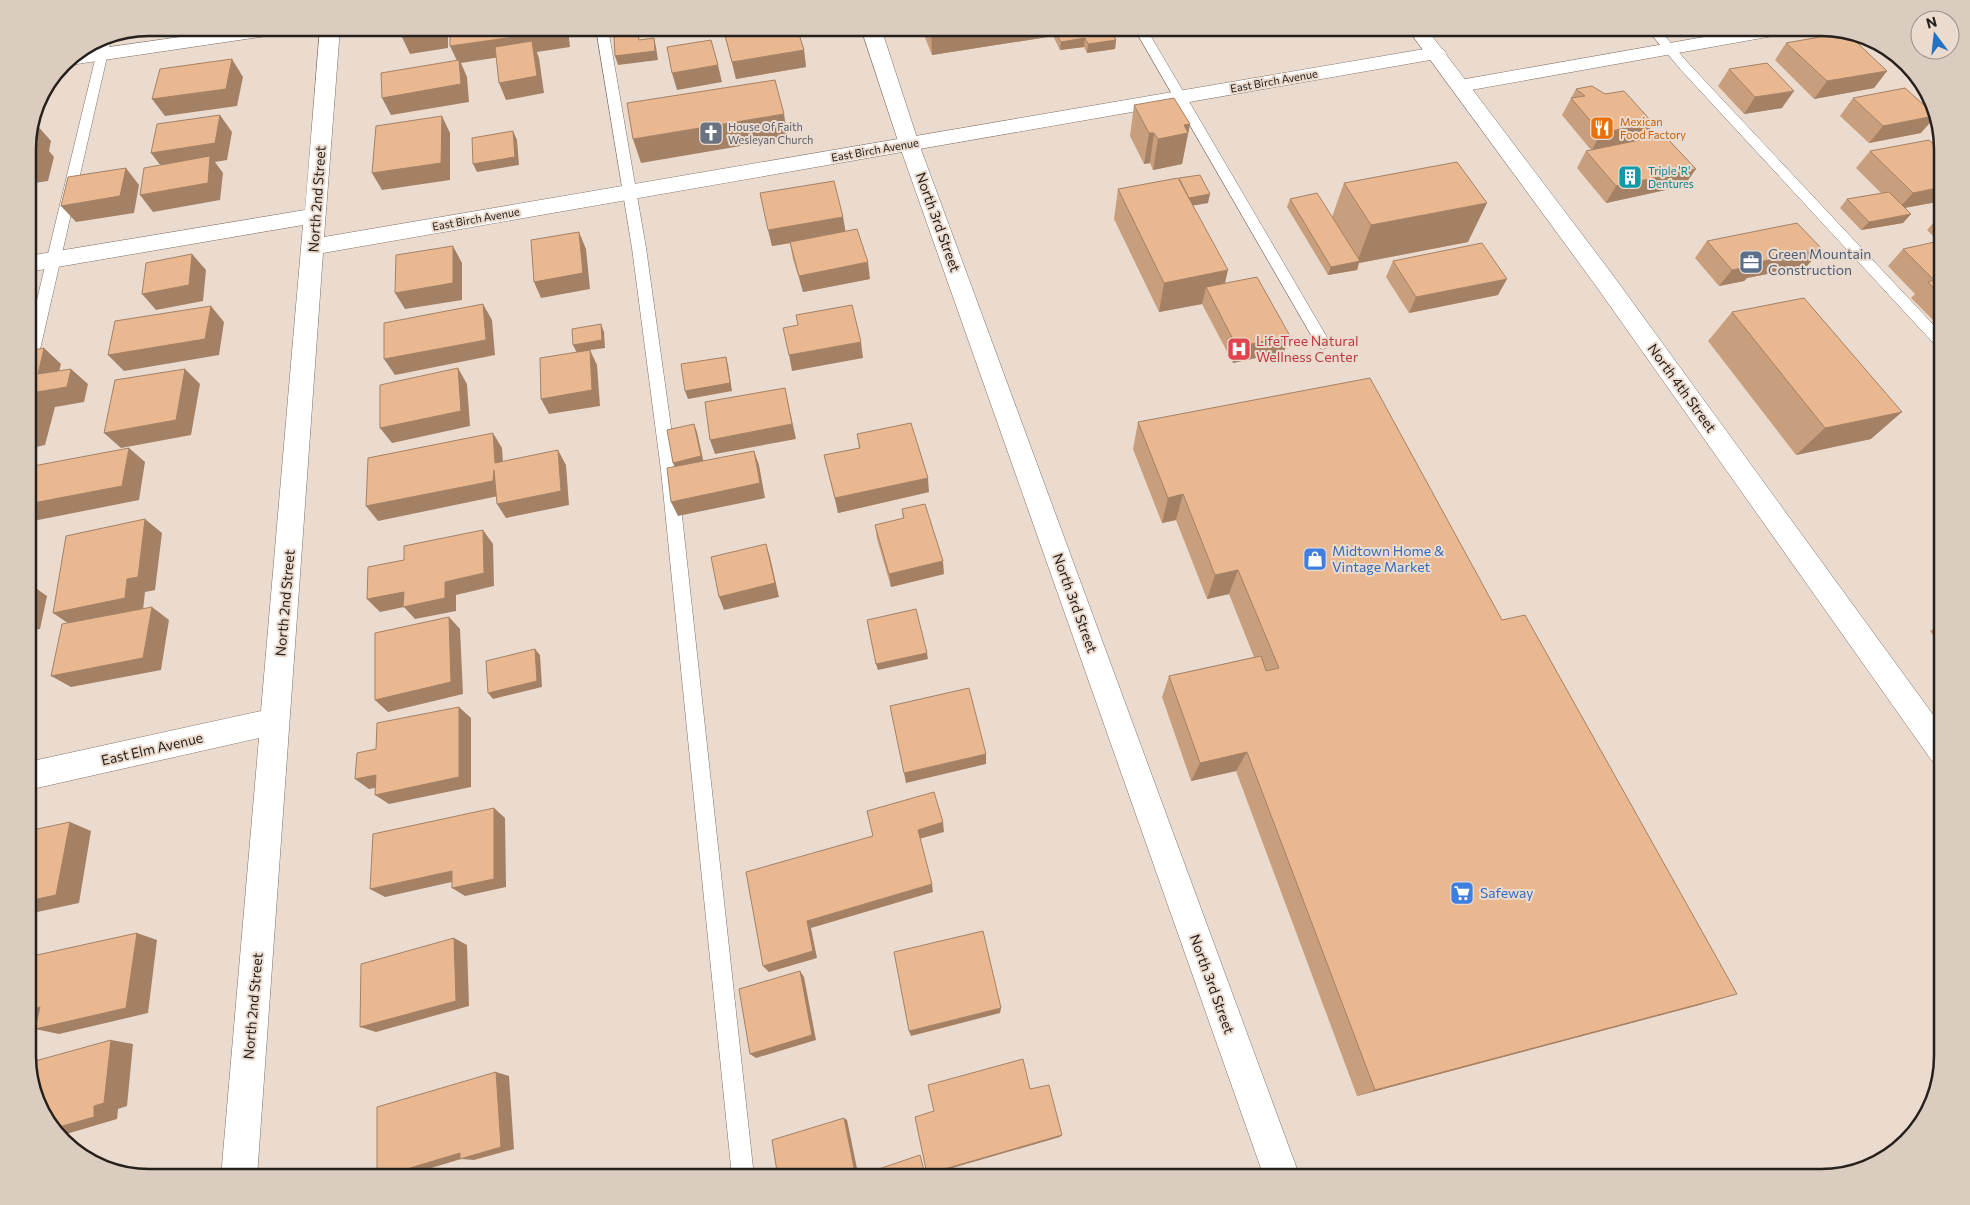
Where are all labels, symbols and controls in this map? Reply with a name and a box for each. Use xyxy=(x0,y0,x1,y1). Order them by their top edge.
north arrow xyxy=(1910,10,1960,60)
text: N xyxy=(1924,12,1939,32)
street label: East Birch Avenue xyxy=(1229,66,1319,95)
restaurant icon: Mexican Food Factory xyxy=(1589,115,1615,141)
place label: Mexican Food Factory xyxy=(1620,115,1686,141)
church icon: House Of Faith Wesleyan Church xyxy=(698,120,724,146)
place label: House Of Faith Wesleyan Church xyxy=(728,120,813,146)
street label: East Birch Avenue xyxy=(830,135,920,164)
street label: North 2nd Street xyxy=(304,145,329,253)
building icon: Triple 'R' Dentures xyxy=(1617,164,1643,190)
place label: Triple 'R' Dentures xyxy=(1648,164,1694,190)
street label: North 3rd Street xyxy=(913,170,964,274)
street label: East Birch Avenue xyxy=(431,204,521,233)
place label: Green Mountain Construction xyxy=(1768,245,1871,278)
office icon: Green Mountain Construction xyxy=(1738,249,1764,275)
place label: LifeTree Natural Wellness Center xyxy=(1256,332,1359,365)
hospital icon: LifeTree Natural Wellness Center xyxy=(1226,336,1252,362)
street label: North 4th Street xyxy=(1645,340,1720,436)
place label: Midtown Home & Vintage Market xyxy=(1332,542,1445,575)
shop icon: Midtown Home & Vintage Market xyxy=(1302,546,1328,572)
street label: North 2nd Street xyxy=(271,549,298,657)
street label: North 3rd Street xyxy=(1050,551,1101,655)
street label: East Elm Avenue xyxy=(99,729,204,768)
supermarket icon: Safeway xyxy=(1449,880,1475,906)
place label: Safeway xyxy=(1480,884,1533,901)
street label: North 3rd Street xyxy=(1187,932,1238,1036)
street label: North 2nd Street xyxy=(239,952,266,1060)

